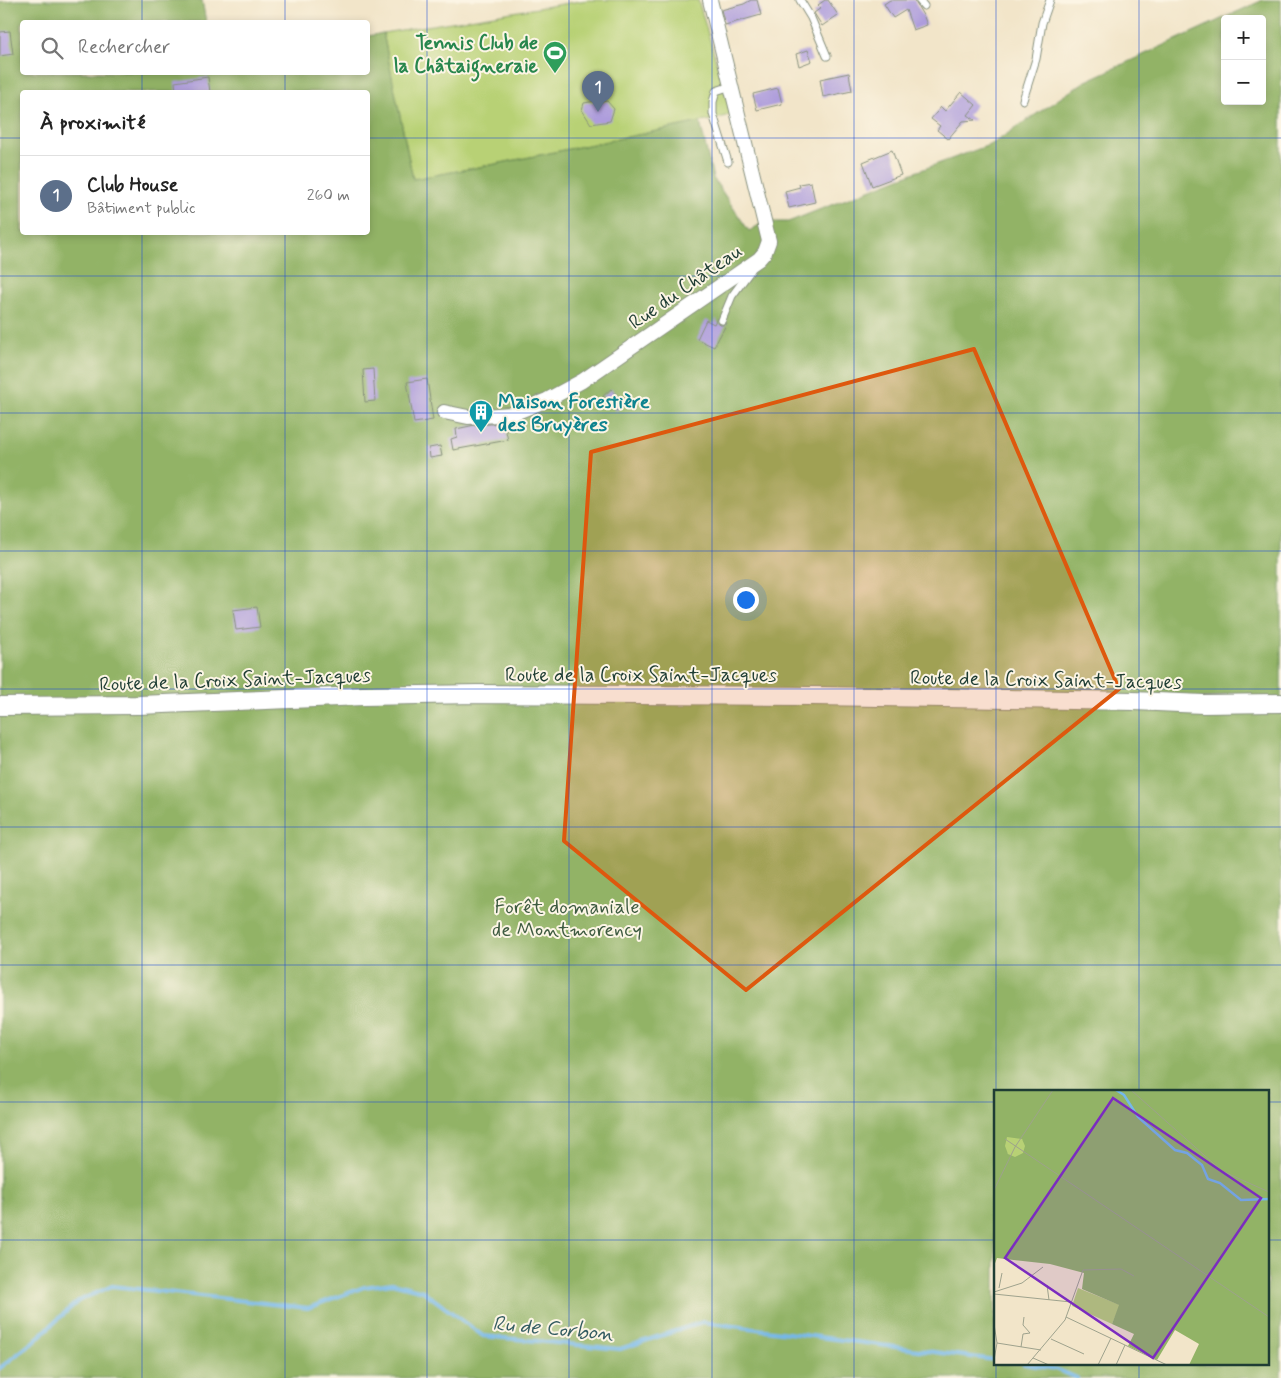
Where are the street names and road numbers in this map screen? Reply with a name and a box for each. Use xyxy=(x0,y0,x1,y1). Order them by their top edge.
street label: Rue du Château xyxy=(624,238,748,336)
street label: Route de la Croix Saint-Jacques xyxy=(99,662,372,699)
street label: Route de la Croix Saint-Jacques xyxy=(505,662,777,689)
street label: Route de la Croix Saint-Jacques xyxy=(910,665,1182,696)

